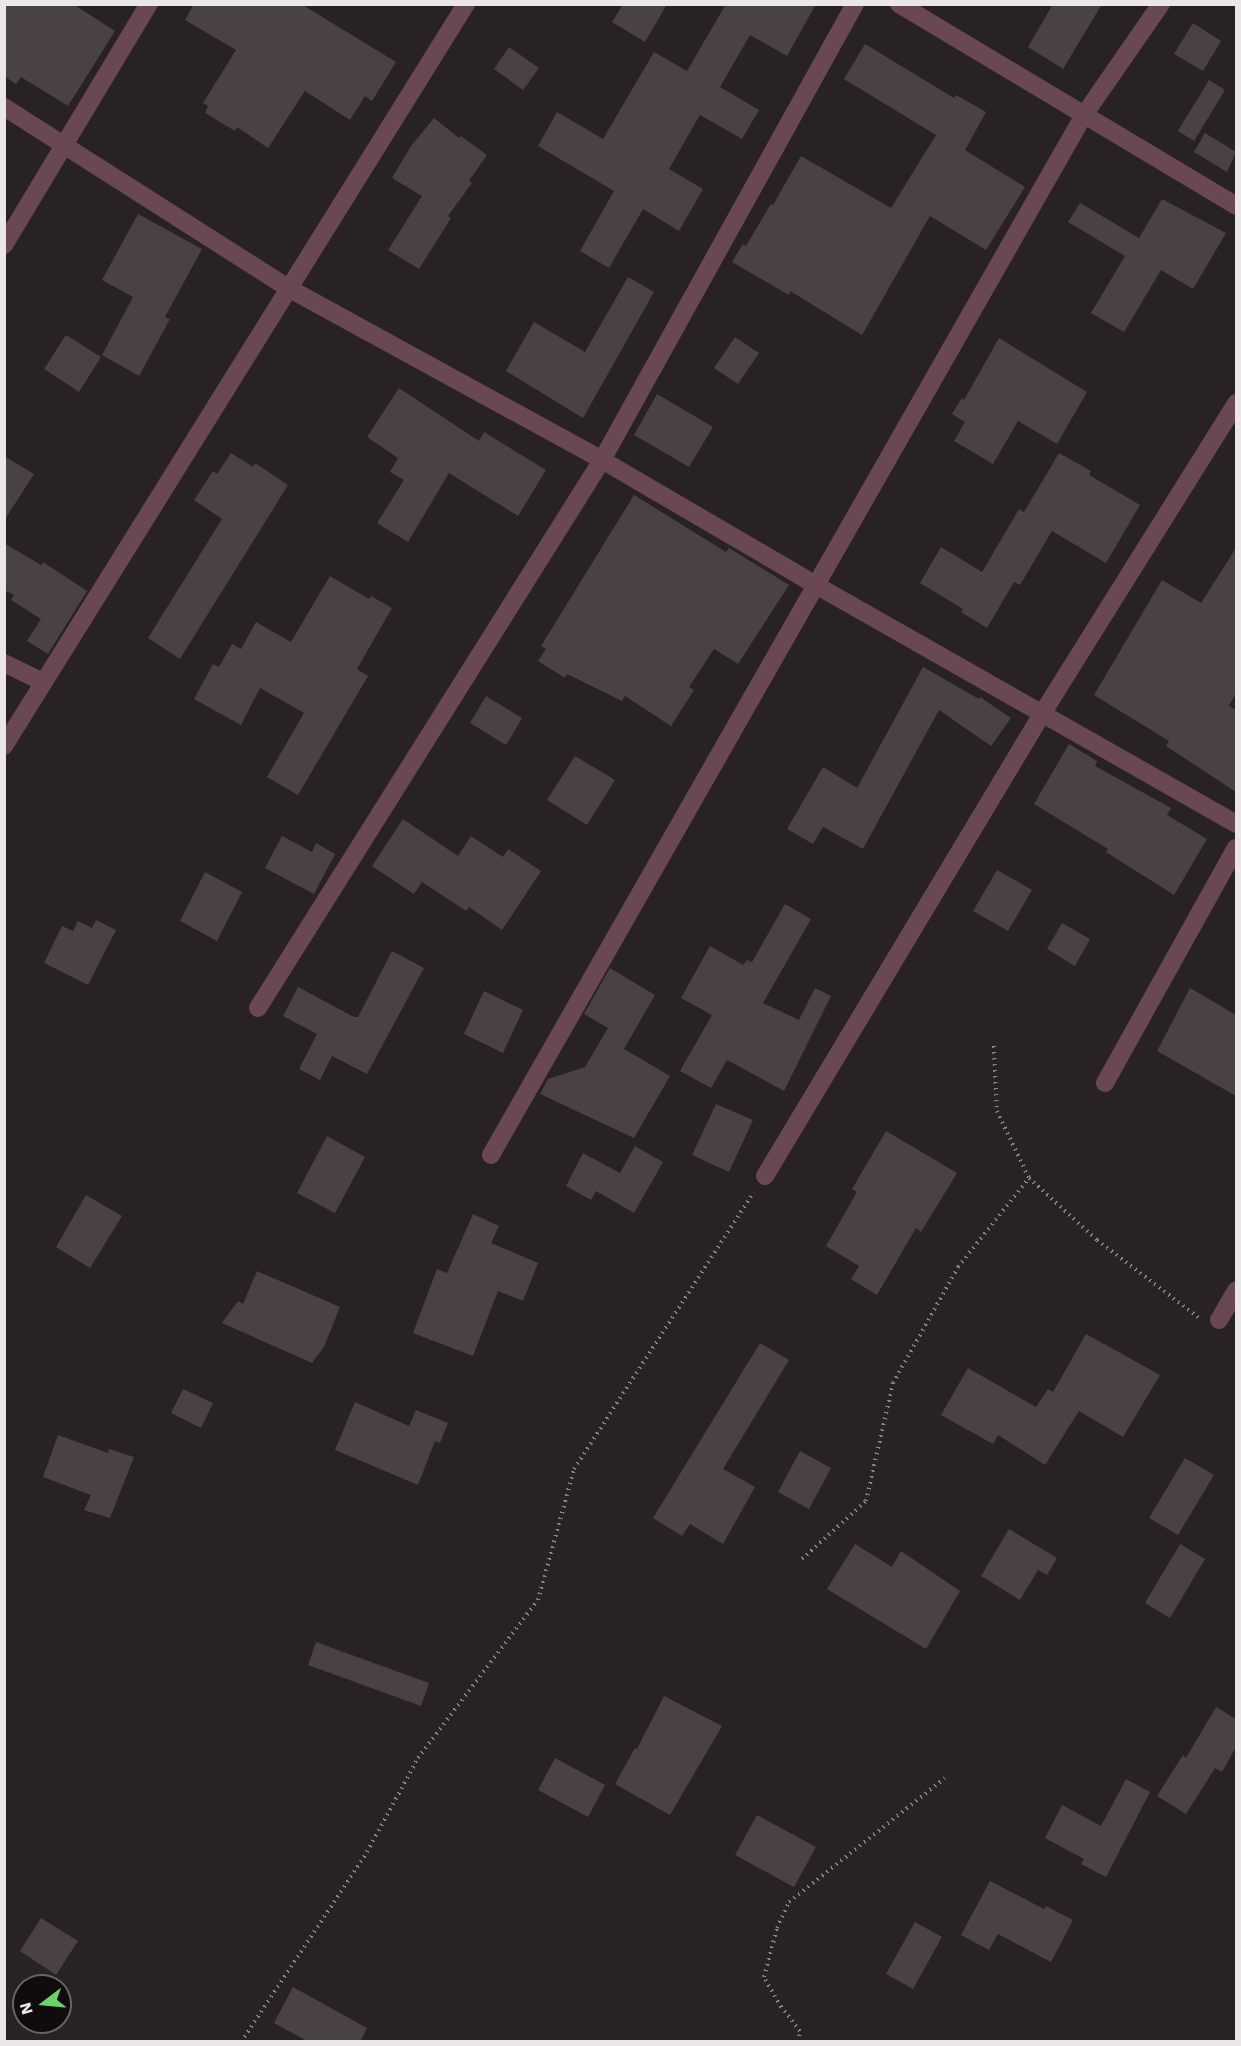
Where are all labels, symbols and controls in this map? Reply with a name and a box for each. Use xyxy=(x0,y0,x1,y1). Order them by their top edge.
north arrow xyxy=(12,1974,72,2034)
text: N xyxy=(15,2000,37,2017)

